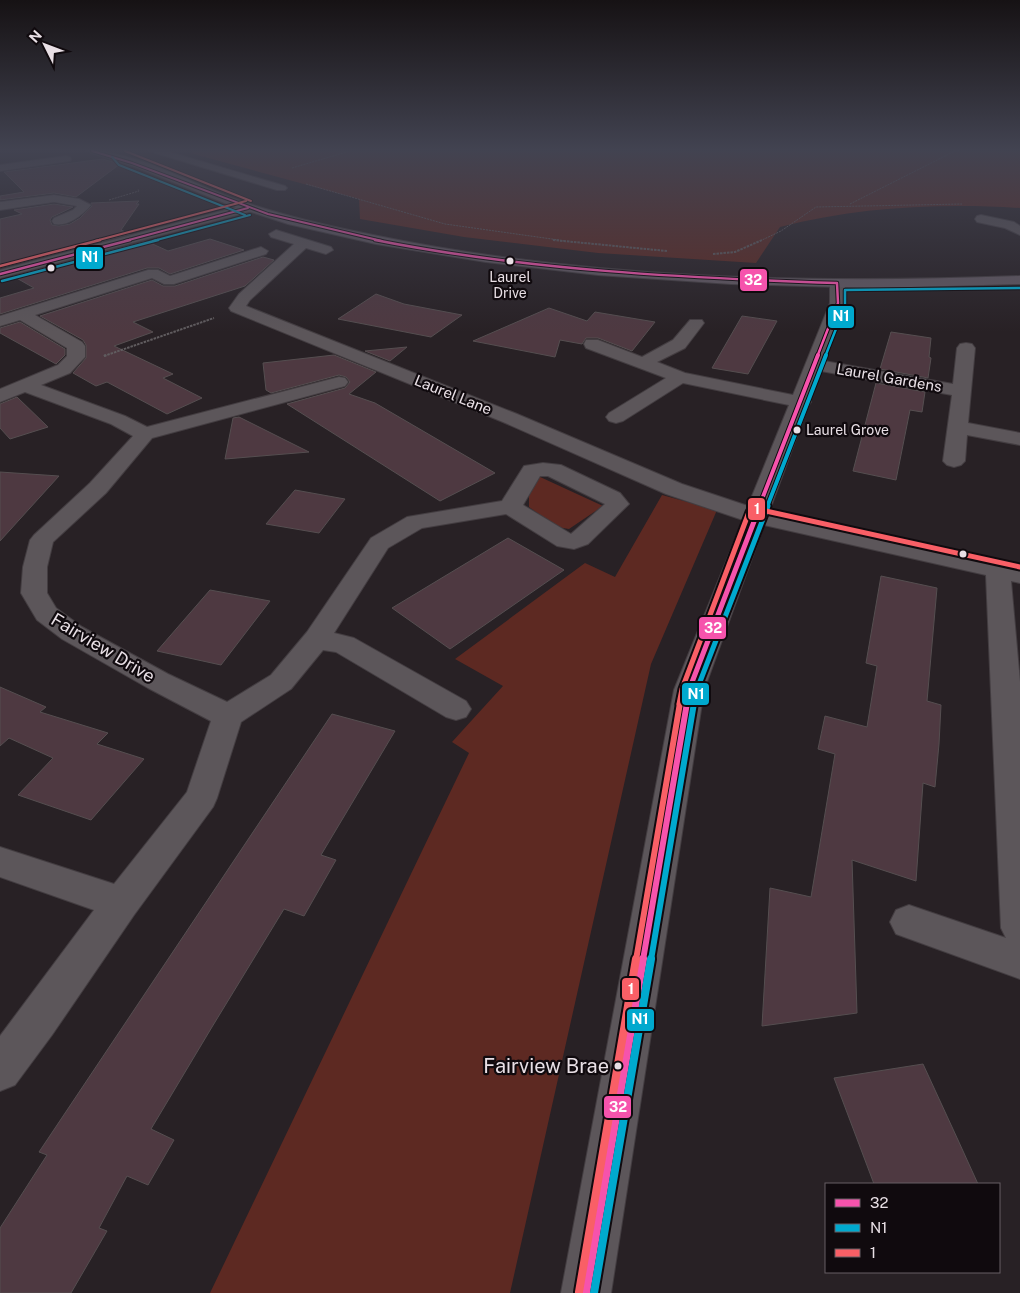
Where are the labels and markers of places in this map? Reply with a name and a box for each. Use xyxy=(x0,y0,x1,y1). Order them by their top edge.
marker: Laurel Drive xyxy=(505,256,515,266)
unlabelled marker xyxy=(46,263,56,273)
place label: Laurel Drive xyxy=(489,269,531,301)
place label: Laurel Grove xyxy=(806,422,889,438)
marker: Laurel Grove xyxy=(792,425,802,435)
unlabelled marker xyxy=(958,549,968,559)
place label: Fairview Brae xyxy=(483,1054,609,1078)
marker: Fairview Brae xyxy=(613,1061,623,1071)

